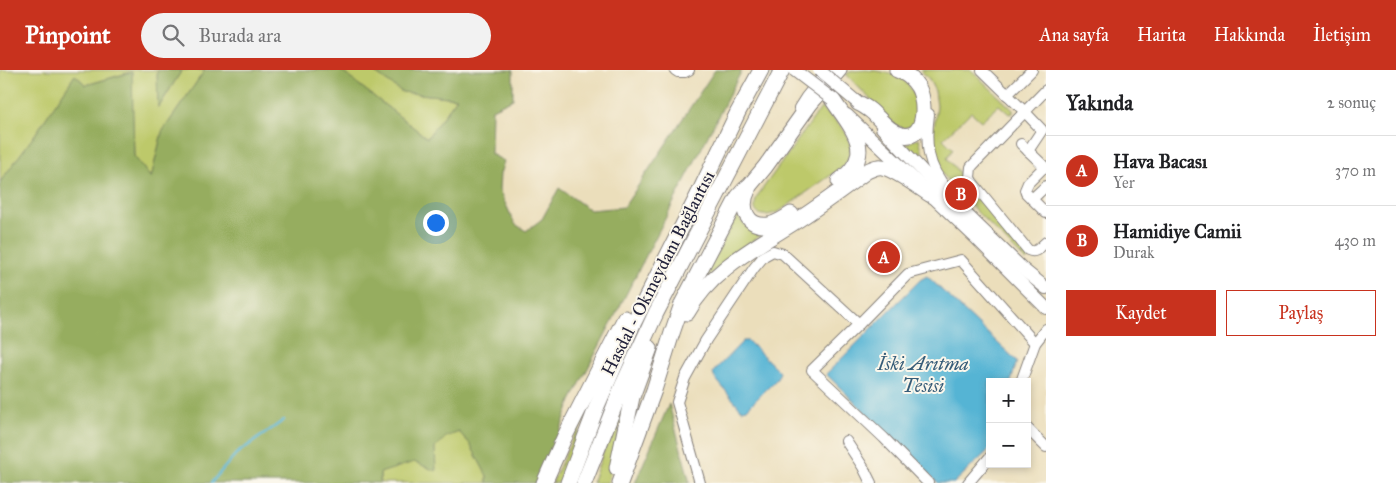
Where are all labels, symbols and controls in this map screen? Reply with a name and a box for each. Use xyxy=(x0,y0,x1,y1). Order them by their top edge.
search box xyxy=(141,13,491,58)
text: Pinpoint xyxy=(25,20,111,50)
icon: search xyxy=(159,21,187,49)
text: Burada ara xyxy=(199,24,281,47)
text: Ana sayfa xyxy=(1040,24,1109,46)
text: Harita xyxy=(1137,24,1186,46)
text: Hakkında xyxy=(1214,24,1285,46)
text: İletişim xyxy=(1313,24,1371,46)
text: Yakında xyxy=(1066,90,1133,116)
text: 2 sonuç xyxy=(1327,93,1376,112)
text: Hava Bacası xyxy=(1113,150,1207,173)
text: A xyxy=(1077,161,1087,180)
text: 370 m xyxy=(1335,161,1376,180)
street label: Hasdal - Okmeydanı Bağlantısı xyxy=(597,167,720,380)
text: Yer xyxy=(1113,173,1135,192)
pin: B xyxy=(945,175,977,213)
your location xyxy=(423,210,449,236)
text: Hamidiye Camii xyxy=(1113,220,1242,243)
text: B xyxy=(1077,231,1087,250)
text: 430 m xyxy=(1334,231,1376,250)
pin: A xyxy=(868,238,900,276)
text: Durak xyxy=(1113,243,1154,262)
button: Kaydet xyxy=(1066,290,1216,336)
button: Paylaş xyxy=(1226,290,1376,336)
water label: İski Arıtma Tesisi xyxy=(877,352,968,397)
map controls xyxy=(986,378,1031,468)
button: + xyxy=(986,378,1031,423)
button: − xyxy=(986,423,1031,468)

